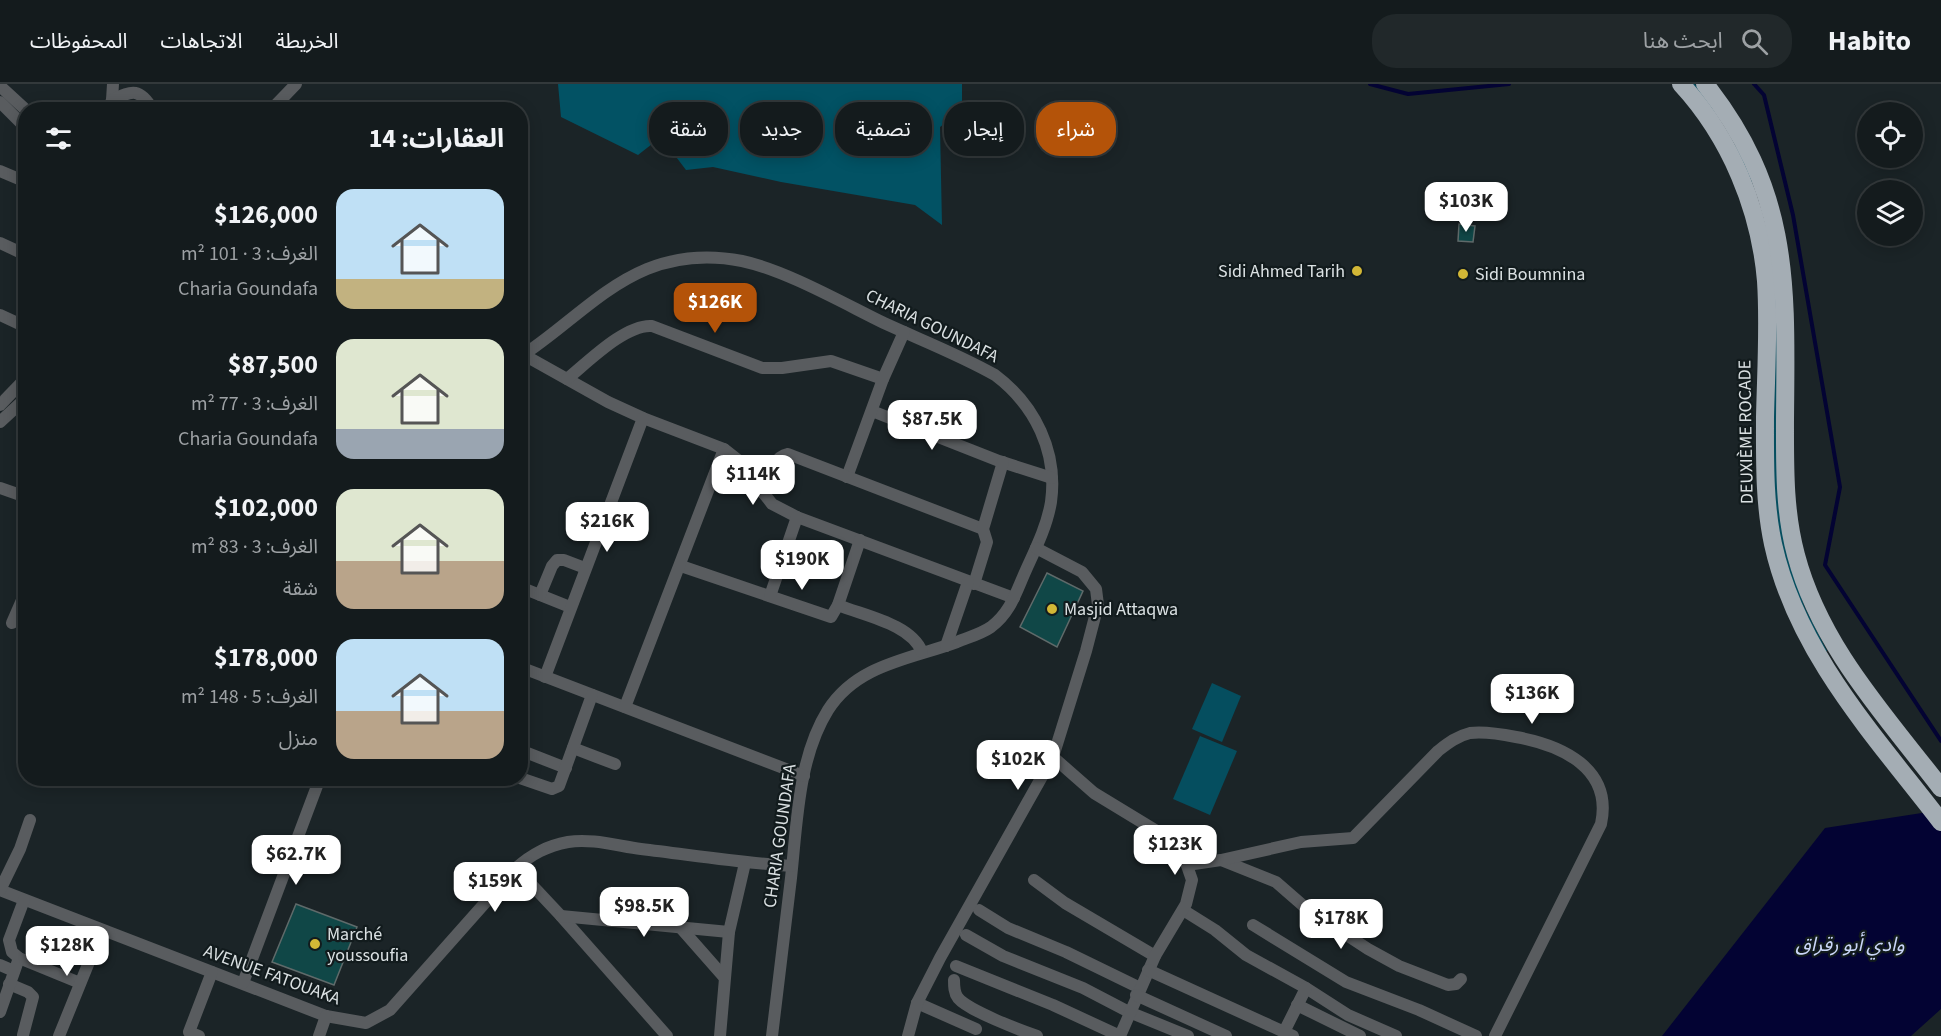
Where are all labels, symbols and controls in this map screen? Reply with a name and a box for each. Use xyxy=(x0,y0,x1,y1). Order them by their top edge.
search box xyxy=(1372,14,1792,68)
text: Habito xyxy=(1828,21,1911,61)
text: ابحث هنا xyxy=(1643,25,1723,57)
icon: search xyxy=(1738,25,1771,58)
text: المحفوظات xyxy=(30,26,127,56)
text: الاتجاهات xyxy=(160,26,242,56)
text: الخريطة xyxy=(275,26,338,56)
chip: شقة xyxy=(649,102,728,156)
chip: جديد xyxy=(740,102,823,156)
chip: تصفية xyxy=(835,102,932,156)
chip: إيجار xyxy=(944,102,1024,156)
chip: شراء xyxy=(1036,102,1116,156)
map controls xyxy=(1857,102,1923,246)
button: locate xyxy=(1857,102,1923,168)
text: العقارات: 14 xyxy=(369,120,504,157)
icon: filters xyxy=(42,122,75,155)
button: layers xyxy=(1857,180,1923,246)
pin: $103K xyxy=(1424,182,1508,233)
text: $103K xyxy=(1439,187,1493,215)
text: $126,000 xyxy=(214,196,318,233)
icon: home xyxy=(384,213,456,285)
text: الغرف: 3 · 101 m² xyxy=(181,240,318,268)
place label: Sidi Ahmed Tarih xyxy=(1218,259,1345,284)
place label: Sidi Boumnina xyxy=(1475,262,1585,287)
marker: Sidi Ahmed Tarih xyxy=(1350,264,1364,278)
marker: Sidi Boumnina xyxy=(1456,267,1470,281)
text: Charia Goundafa xyxy=(178,275,318,303)
pin: $126K xyxy=(673,283,757,334)
street label: CHARIA GOUNDAFA xyxy=(861,283,1003,369)
text: $126K xyxy=(688,288,742,316)
text: $87,500 xyxy=(228,346,318,383)
street label: DEUXIÈME ROCADE xyxy=(1732,360,1760,504)
icon: home xyxy=(384,363,456,435)
text: الغرف: 3 · 77 m² xyxy=(191,390,318,418)
pin: $87.5K xyxy=(883,400,981,451)
text: $87.5K xyxy=(902,405,962,433)
text: Charia Goundafa xyxy=(178,425,318,453)
pin: $114K xyxy=(711,455,795,506)
text: $114K xyxy=(726,460,780,488)
text: $102,000 xyxy=(214,489,318,526)
pin: $216K xyxy=(565,502,649,553)
text: $216K xyxy=(580,507,634,535)
icon: home xyxy=(384,513,456,585)
text: الغرف: 3 · 83 m² xyxy=(191,533,318,561)
pin: $190K xyxy=(760,540,844,591)
text: $190K xyxy=(775,545,829,573)
text: شقة xyxy=(283,575,318,603)
place label: Masjid Attaqwa xyxy=(1064,597,1178,622)
marker: Masjid Attaqwa xyxy=(1045,602,1059,616)
text: $178,000 xyxy=(214,639,318,676)
icon: home xyxy=(384,663,456,735)
pin: $136K xyxy=(1490,674,1574,725)
text: $136K xyxy=(1505,679,1559,707)
text: الغرف: 5 · 148 m² xyxy=(181,683,318,711)
text: منزل xyxy=(279,725,318,753)
pin: $102K xyxy=(976,740,1060,791)
text: $102K xyxy=(991,745,1045,773)
street label: CHARIA GOUNDAFA xyxy=(758,762,803,910)
pin: $123K xyxy=(1133,825,1217,876)
text: $123K xyxy=(1148,830,1202,858)
pin: $62.7K xyxy=(247,835,345,886)
text: $62.7K xyxy=(266,840,326,868)
pin: $159K xyxy=(453,862,537,913)
text: $159K xyxy=(468,867,522,895)
pin: $98.5K xyxy=(595,887,693,938)
text: $98.5K xyxy=(614,892,674,920)
pin: $178K xyxy=(1299,899,1383,950)
text: $178K xyxy=(1314,904,1368,932)
place label: Marché youssoufia xyxy=(327,922,408,968)
pin: $128K xyxy=(25,926,109,977)
text: $128K xyxy=(40,931,94,959)
water label: وادي أبو رقراق xyxy=(1795,931,1905,960)
marker: Marché youssoufia xyxy=(308,937,322,951)
street label: AVENUE FATOUAKA xyxy=(200,939,344,1011)

